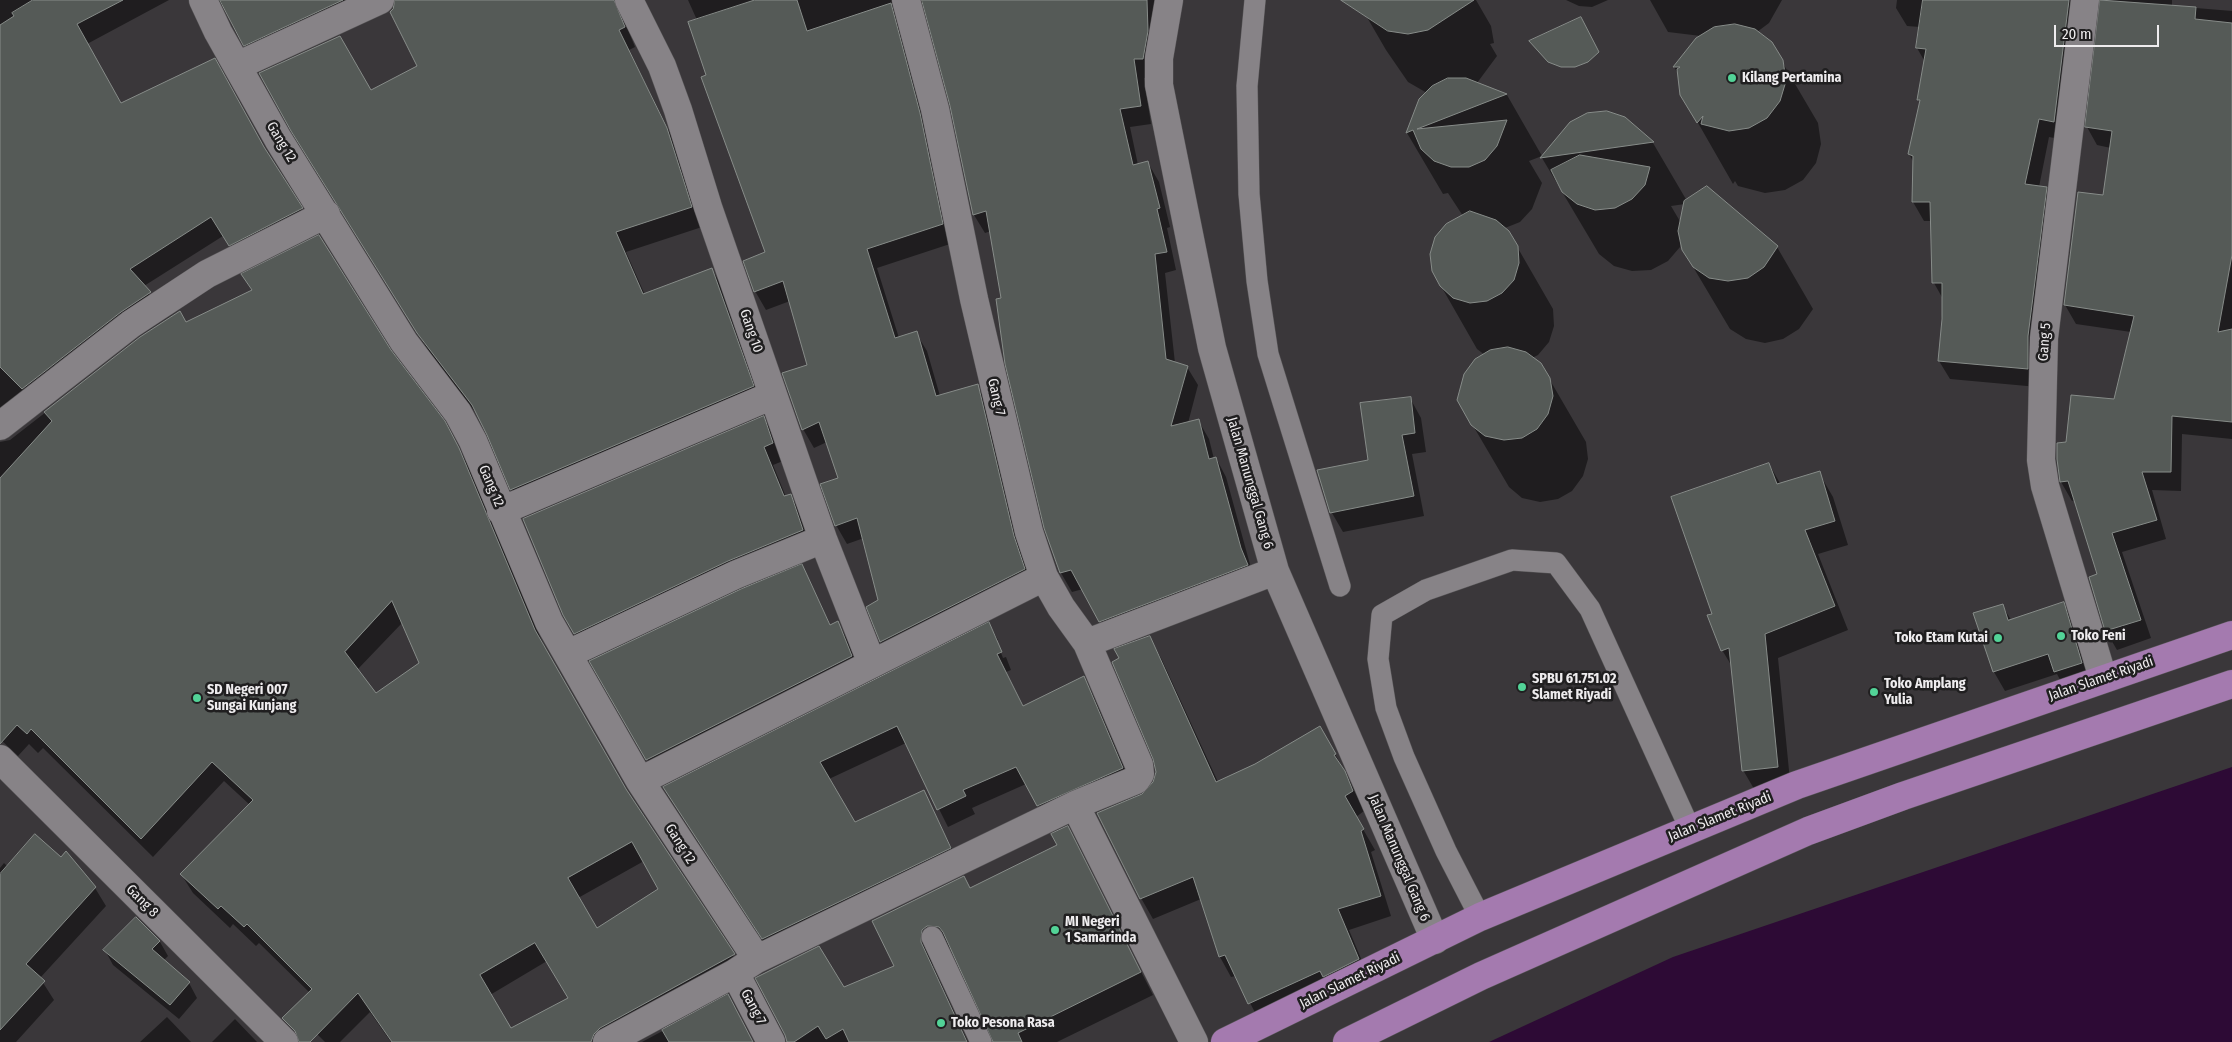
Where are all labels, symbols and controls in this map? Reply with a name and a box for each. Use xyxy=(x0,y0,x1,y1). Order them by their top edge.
scale bar xyxy=(2057,15,2162,47)
text: 20 m xyxy=(2062,25,2092,43)
place label: Kilang Pertamina xyxy=(1742,70,1841,86)
marker: Kilang Pertamina xyxy=(1726,72,1738,84)
street label: Gang 12 xyxy=(263,119,299,165)
street label: Gang 10 xyxy=(736,307,766,355)
street label: Gang 5 xyxy=(2035,322,2055,362)
street label: Gang 7 xyxy=(984,377,1008,417)
street label: Jalan Manunggal Gang 6 xyxy=(1223,415,1277,551)
street label: Gang 12 xyxy=(475,463,507,509)
place label: Toko Feni xyxy=(2071,628,2126,644)
place label: Toko Etam Kutai xyxy=(1895,630,1988,646)
marker: Toko Feni xyxy=(2055,630,2067,642)
marker: Toko Etam Kutai xyxy=(1992,632,2004,644)
street label: Jalan Slamet Riyadi xyxy=(2046,653,2156,705)
place label: SPBU 61.751.02 Slamet Riyadi xyxy=(1532,671,1616,704)
place label: Toko Amplang Yulia xyxy=(1884,676,1966,709)
marker: SPBU 61.751.02 Slamet Riyadi xyxy=(1516,681,1528,693)
place label: SD Negeri 007 Sungai Kunjang xyxy=(207,682,296,714)
marker: Toko Amplang Yulia xyxy=(1868,686,1880,698)
marker: SD Negeri 007 Sungai Kunjang xyxy=(191,692,203,704)
street label: Jalan Slamet Riyadi xyxy=(1666,789,1774,845)
street label: Jalan Manunggal Gang 6 xyxy=(1365,792,1433,924)
street label: Gang 12 xyxy=(661,821,699,867)
street label: Gang 8 xyxy=(122,881,162,921)
place label: MI Negeri 1 Samarinda xyxy=(1065,914,1136,946)
marker: MI Negeri 1 Samarinda xyxy=(1049,924,1061,936)
street label: Jalan Slamet Riyadi xyxy=(1297,949,1403,1013)
street label: Gang 7 xyxy=(737,986,769,1028)
place label: Toko Pesona Rasa xyxy=(951,1015,1055,1031)
marker: Toko Pesona Rasa xyxy=(935,1017,947,1029)

